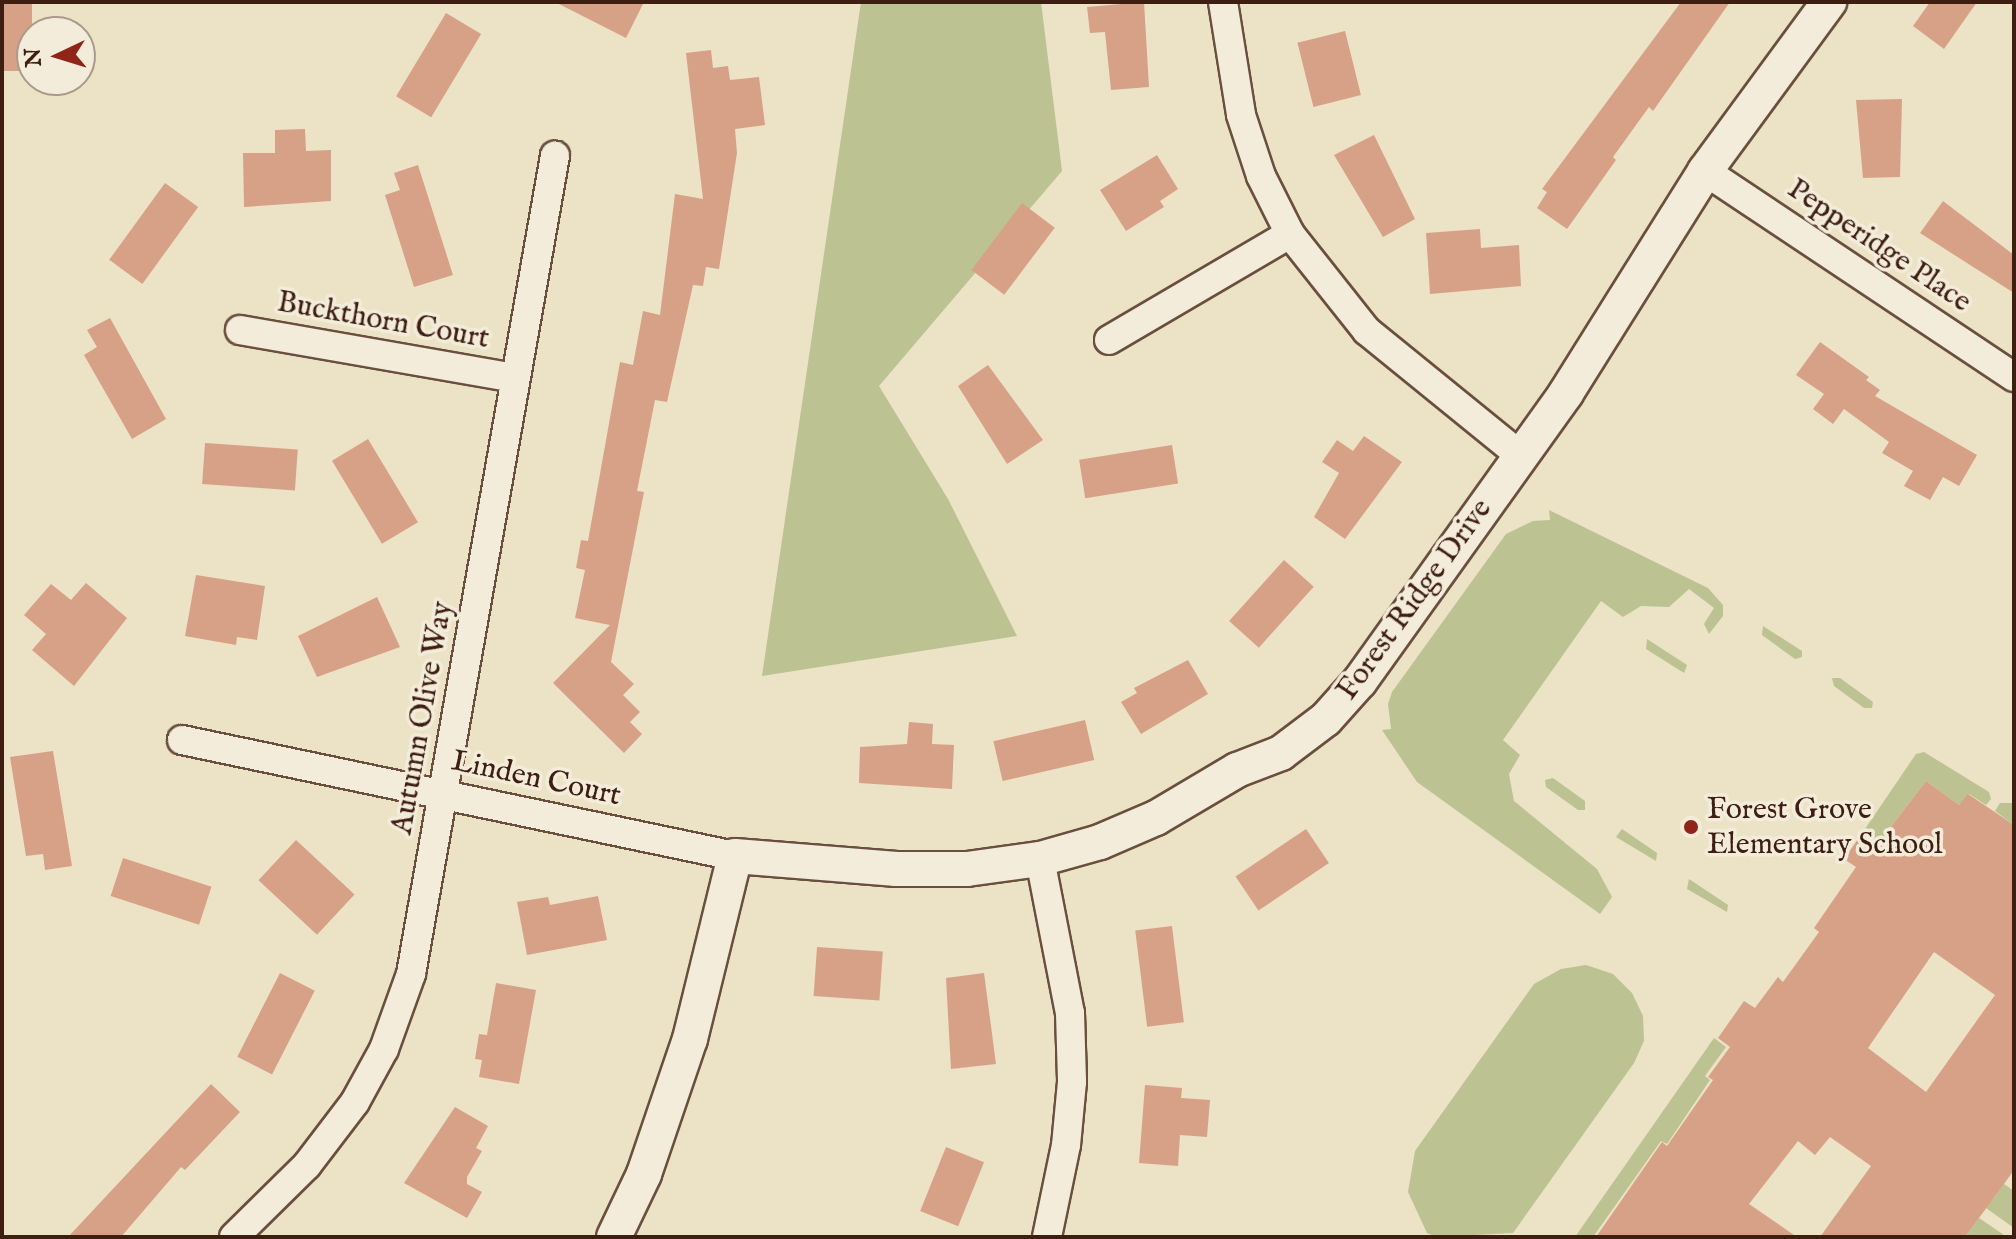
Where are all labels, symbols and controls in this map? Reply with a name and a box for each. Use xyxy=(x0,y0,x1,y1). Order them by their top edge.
north arrow xyxy=(16,16,96,96)
text: N xyxy=(19,47,49,68)
street label: Pepperidge Place xyxy=(1780,171,1978,321)
street label: Buckthorn Court xyxy=(274,285,492,357)
street label: Forest Ridge Drive xyxy=(1330,492,1500,708)
street label: Autumn Olive Way xyxy=(385,599,461,837)
street label: Linden Court xyxy=(448,744,624,814)
place label: Forest Grove Elementary School xyxy=(1707,792,1943,862)
marker: Forest Grove Elementary School xyxy=(1682,818,1700,836)

